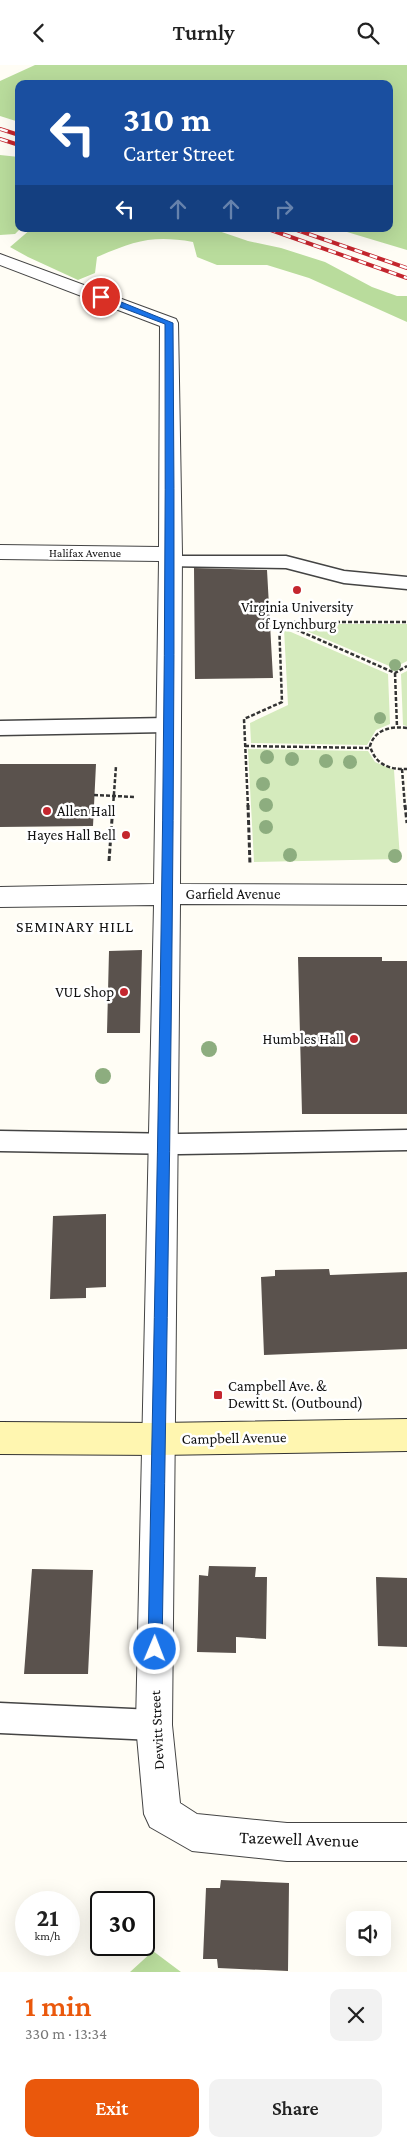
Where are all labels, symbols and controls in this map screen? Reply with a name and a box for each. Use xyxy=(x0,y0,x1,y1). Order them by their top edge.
icon: back xyxy=(25,19,53,47)
icon: search xyxy=(354,19,382,47)
text: Turnly xyxy=(172,20,235,45)
icon: left xyxy=(40,100,105,165)
text: 310 m xyxy=(123,100,211,139)
text: Carter Street xyxy=(123,141,234,166)
icon: left xyxy=(111,195,139,223)
icon: ahead xyxy=(164,195,192,223)
icon: ahead xyxy=(217,195,245,223)
icon: right xyxy=(270,195,298,223)
pin xyxy=(80,276,122,318)
icon: arrive xyxy=(87,283,115,311)
street label: Halifax Avenue xyxy=(49,546,121,560)
marker: Virginia University of Lynchburg xyxy=(291,584,303,596)
place label: Virginia University of Lynchburg xyxy=(241,599,353,633)
place label: Allen Hall xyxy=(57,803,116,819)
marker: Allen Hall xyxy=(41,805,53,817)
place label: Hayes Hall Bell xyxy=(27,827,116,844)
marker: Hayes Hall Bell xyxy=(120,829,132,841)
street label: Garfield Avenue xyxy=(185,886,281,902)
district label: SEMINARY HILL xyxy=(16,918,134,935)
place label: VUL Shop xyxy=(55,984,114,1001)
marker: VUL Shop xyxy=(118,986,130,998)
place label: Humbles Hall xyxy=(263,1031,344,1047)
marker: Humbles Hall xyxy=(348,1033,360,1045)
place label: Campbell Ave. & Dewitt St. (Outbound) xyxy=(228,1378,363,1412)
marker: Campbell Ave. & Dewitt St. (Outbound) xyxy=(212,1389,224,1401)
street label: Campbell Avenue xyxy=(181,1429,287,1448)
position arrow xyxy=(128,1622,180,1674)
street label: Dewitt Street xyxy=(147,1689,167,1770)
street label: Tazewell Avenue xyxy=(239,1827,359,1851)
speed limit sign: 30 xyxy=(90,1891,155,1956)
text: 21 xyxy=(36,1904,59,1931)
map controls xyxy=(346,1911,391,1956)
button: sound xyxy=(346,1911,391,1956)
text: km/h xyxy=(35,1929,60,1943)
text: 1 min xyxy=(25,1989,92,2022)
button: close xyxy=(330,1989,382,2041)
text: 330 m · 13:34 xyxy=(25,2025,107,2042)
button: Exit xyxy=(25,2079,199,2137)
button: Share xyxy=(209,2079,382,2137)

